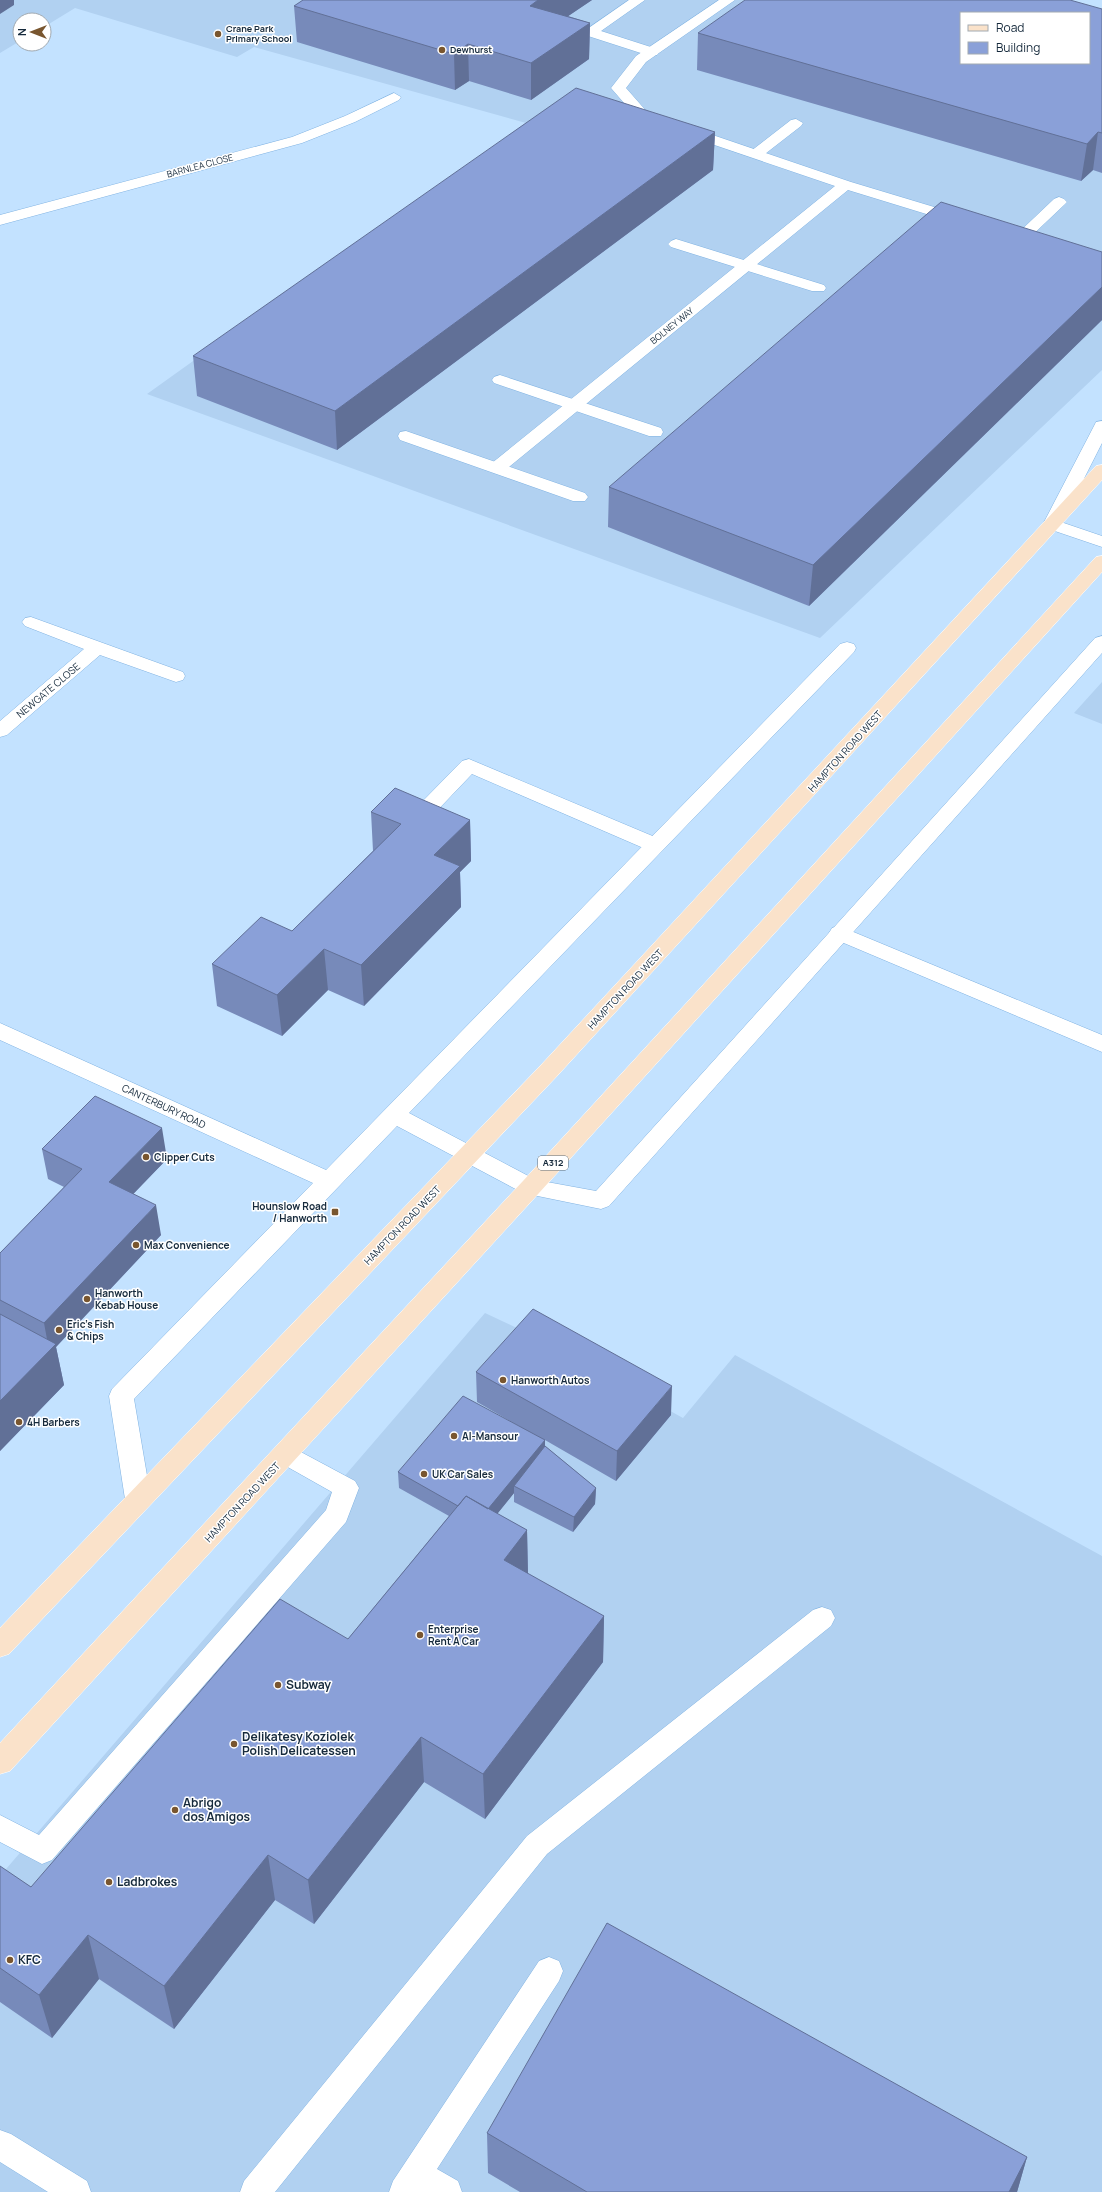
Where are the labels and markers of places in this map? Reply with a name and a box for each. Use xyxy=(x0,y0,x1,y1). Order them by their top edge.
place label: Crane Park Primary School xyxy=(226,22,292,45)
marker: Crane Park Primary School xyxy=(213,29,223,39)
place label: Dewhurst xyxy=(450,43,492,56)
marker: Dewhurst xyxy=(437,45,447,55)
place label: Clipper Cuts xyxy=(154,1150,215,1164)
marker: Clipper Cuts xyxy=(141,1152,151,1162)
place label: Hounslow Road / Hanworth xyxy=(252,1199,327,1225)
marker: Hounslow Road / Hanworth xyxy=(330,1207,340,1217)
place label: Max Convenience xyxy=(144,1238,230,1252)
marker: Max Convenience xyxy=(131,1240,141,1250)
place label: Hanworth Kebab House xyxy=(95,1286,158,1312)
marker: Hanworth Kebab House xyxy=(82,1294,92,1304)
place label: Eric's Fish & Chips xyxy=(67,1317,114,1343)
marker: Eric's Fish & Chips xyxy=(54,1325,64,1335)
place label: Hanworth Autos xyxy=(511,1373,590,1387)
marker: Hanworth Autos xyxy=(498,1375,508,1385)
place label: 4H Barbers xyxy=(27,1415,80,1429)
marker: 4H Barbers xyxy=(14,1417,24,1427)
place label: Al-Mansour xyxy=(462,1429,518,1443)
marker: Al-Mansour xyxy=(449,1431,459,1441)
place label: UK Car Sales xyxy=(432,1467,494,1481)
marker: UK Car Sales xyxy=(419,1469,429,1479)
place label: Enterprise Rent A Car xyxy=(428,1622,479,1648)
marker: Enterprise Rent A Car xyxy=(415,1630,425,1640)
place label: Subway xyxy=(286,1676,331,1693)
marker: Subway xyxy=(273,1680,283,1690)
place label: Delikatesy Koziolek Polish Delicatessen xyxy=(242,1728,356,1759)
marker: Delikatesy Koziolek Polish Delicatessen xyxy=(229,1739,239,1749)
place label: Abrigo dos Amigos xyxy=(183,1794,250,1825)
marker: Abrigo dos Amigos xyxy=(170,1805,180,1815)
place label: Ladbrokes xyxy=(117,1873,178,1890)
marker: Ladbrokes xyxy=(104,1877,114,1887)
place label: KFC xyxy=(18,1951,41,1968)
marker: KFC xyxy=(5,1955,15,1965)

